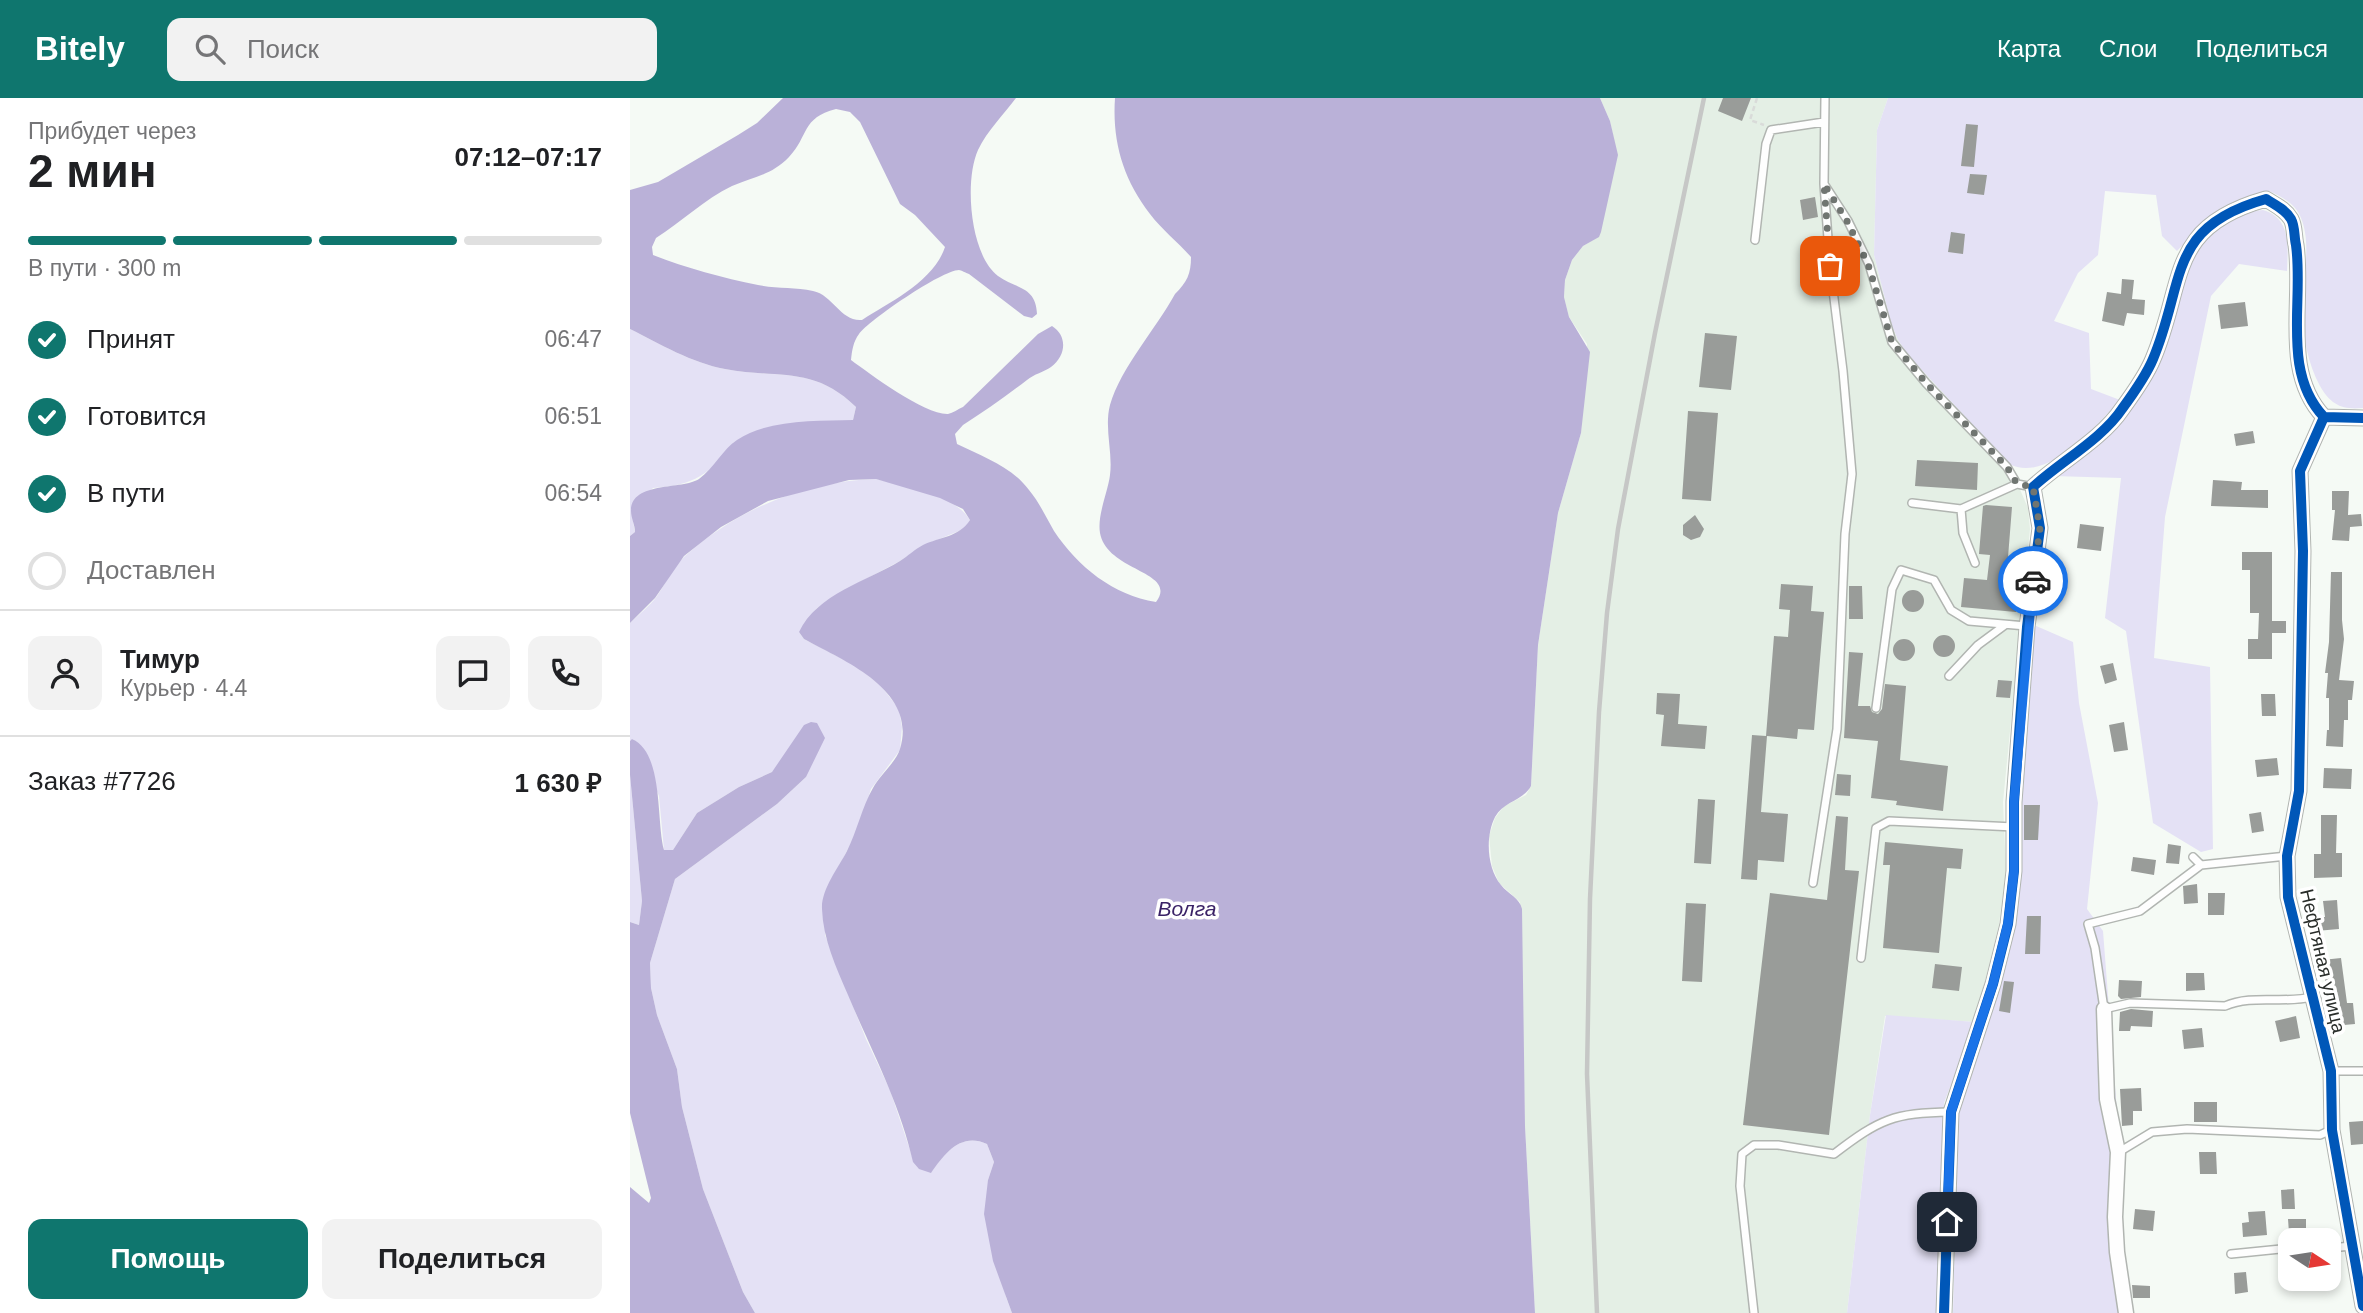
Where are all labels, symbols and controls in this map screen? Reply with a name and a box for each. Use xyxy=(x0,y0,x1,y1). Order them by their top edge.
search box xyxy=(167,18,657,81)
text: Bitely xyxy=(35,30,125,67)
icon: search xyxy=(191,30,229,68)
text: Поиск xyxy=(247,34,319,64)
text: Карта xyxy=(1997,35,2061,62)
text: Слои xyxy=(2099,35,2157,62)
text: Поделиться xyxy=(2195,35,2328,62)
text: Прибудет через xyxy=(28,118,196,144)
text: 07:12–07:17 xyxy=(455,142,602,172)
text: 2 мин xyxy=(28,145,156,197)
pin xyxy=(1800,236,1860,296)
icon: bag xyxy=(1811,247,1849,285)
text: В пути · 300 m xyxy=(28,255,181,281)
icon: check xyxy=(28,321,66,359)
text: Принят xyxy=(87,324,175,354)
text: 06:47 xyxy=(544,326,602,352)
icon: check xyxy=(28,398,66,436)
text: Готовится xyxy=(87,401,206,431)
text: 06:51 xyxy=(544,403,602,429)
icon: check xyxy=(28,475,66,513)
text: В пути xyxy=(87,478,165,508)
text: 06:54 xyxy=(544,480,602,506)
courier xyxy=(1998,546,2068,616)
text: Доставлен xyxy=(87,555,216,585)
icon: car xyxy=(2014,562,2052,600)
button: person xyxy=(28,636,102,710)
button: chat xyxy=(436,636,510,710)
button: phone xyxy=(528,636,602,710)
text: Тимур xyxy=(120,644,200,674)
text: Курьер · 4.4 xyxy=(120,675,247,701)
text: Заказ #7726 xyxy=(28,766,176,796)
text: 1 630 ₽ xyxy=(515,768,602,798)
street label: Нефтяная улица xyxy=(2296,887,2350,1036)
water label: Волга xyxy=(1158,897,1216,920)
pin xyxy=(1917,1192,1977,1252)
icon: home xyxy=(1928,1203,1966,1241)
button: Помощь xyxy=(28,1219,308,1299)
button: Поделиться xyxy=(322,1219,602,1299)
north arrow xyxy=(2278,1228,2342,1292)
map controls xyxy=(2278,1228,2341,1291)

